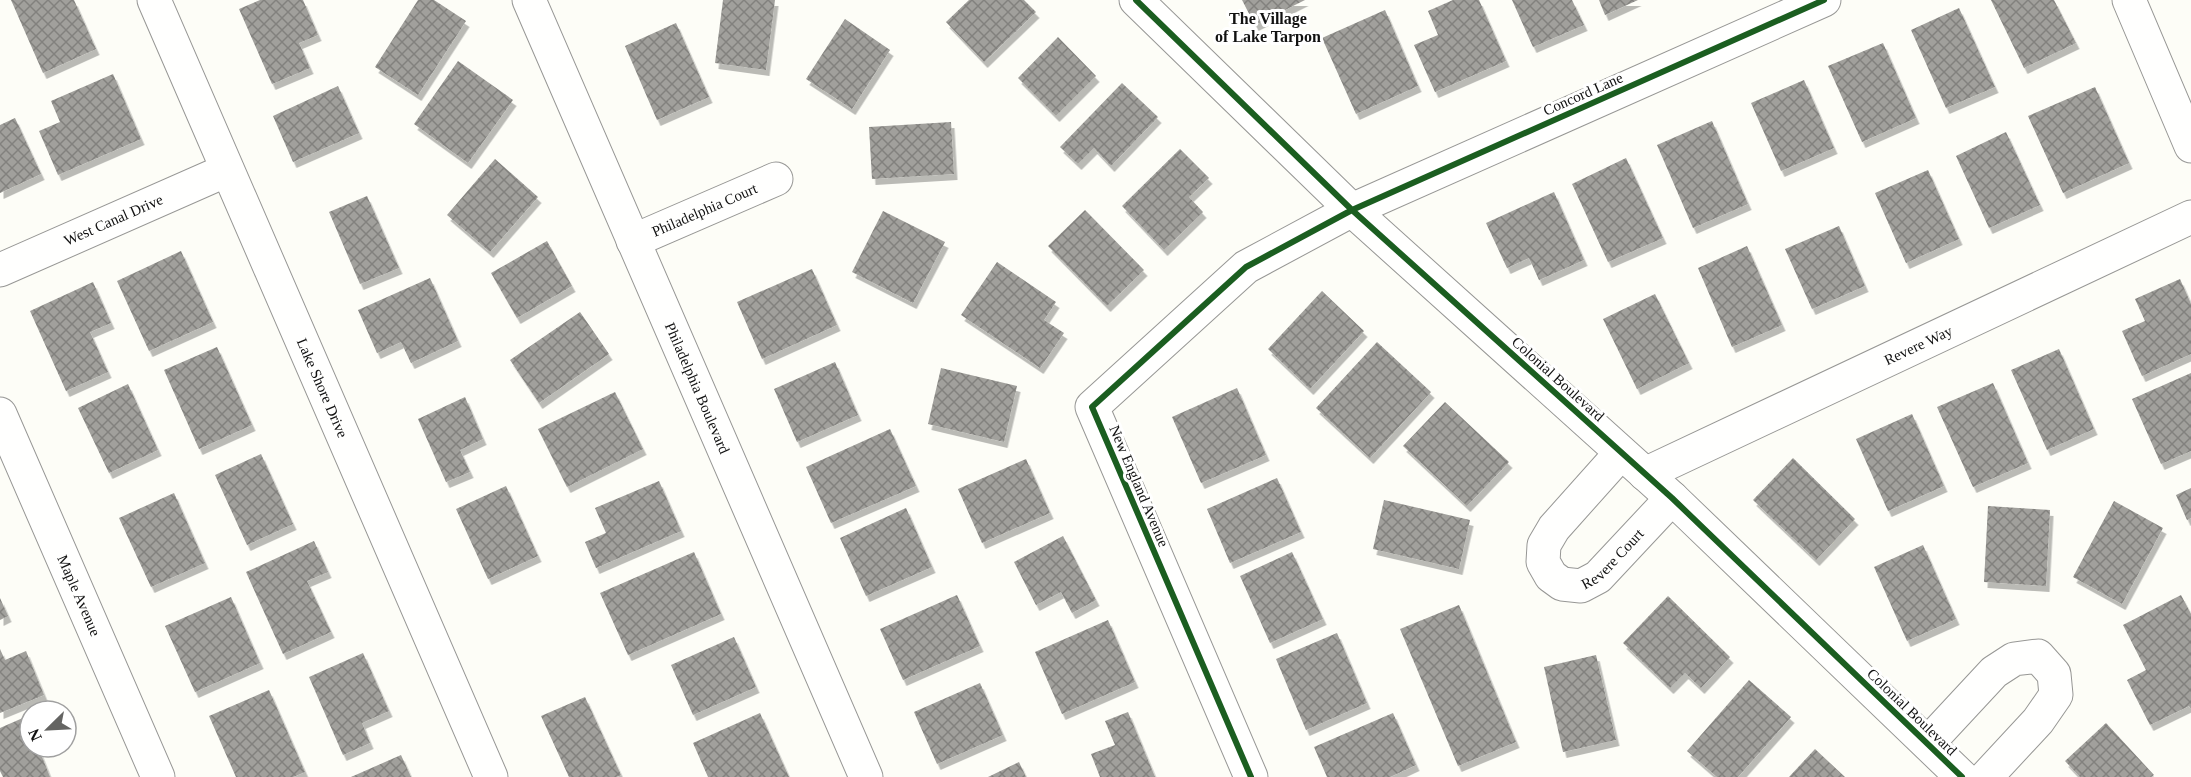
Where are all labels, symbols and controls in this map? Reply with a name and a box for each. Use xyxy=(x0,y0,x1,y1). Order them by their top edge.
district label: The Village of Lake Tarpon xyxy=(1215,10,1321,46)
street label: Concord Lane xyxy=(1541,69,1626,119)
street label: Philadelphia Court xyxy=(650,180,760,240)
street label: West Canal Drive xyxy=(62,191,166,249)
street label: Philadelphia Boulevard xyxy=(662,320,733,457)
street label: Revere Way xyxy=(1882,322,1955,368)
street label: Colonial Boulevard xyxy=(1509,334,1608,425)
street label: Lake Shore Drive xyxy=(294,336,351,441)
street label: New England Avenue xyxy=(1106,423,1172,550)
street label: Revere Court xyxy=(1579,525,1647,592)
street label: Maple Avenue xyxy=(54,553,104,639)
street label: Colonial Boulevard xyxy=(1864,665,1960,759)
north arrow xyxy=(18,699,78,759)
text: N xyxy=(24,726,45,744)

